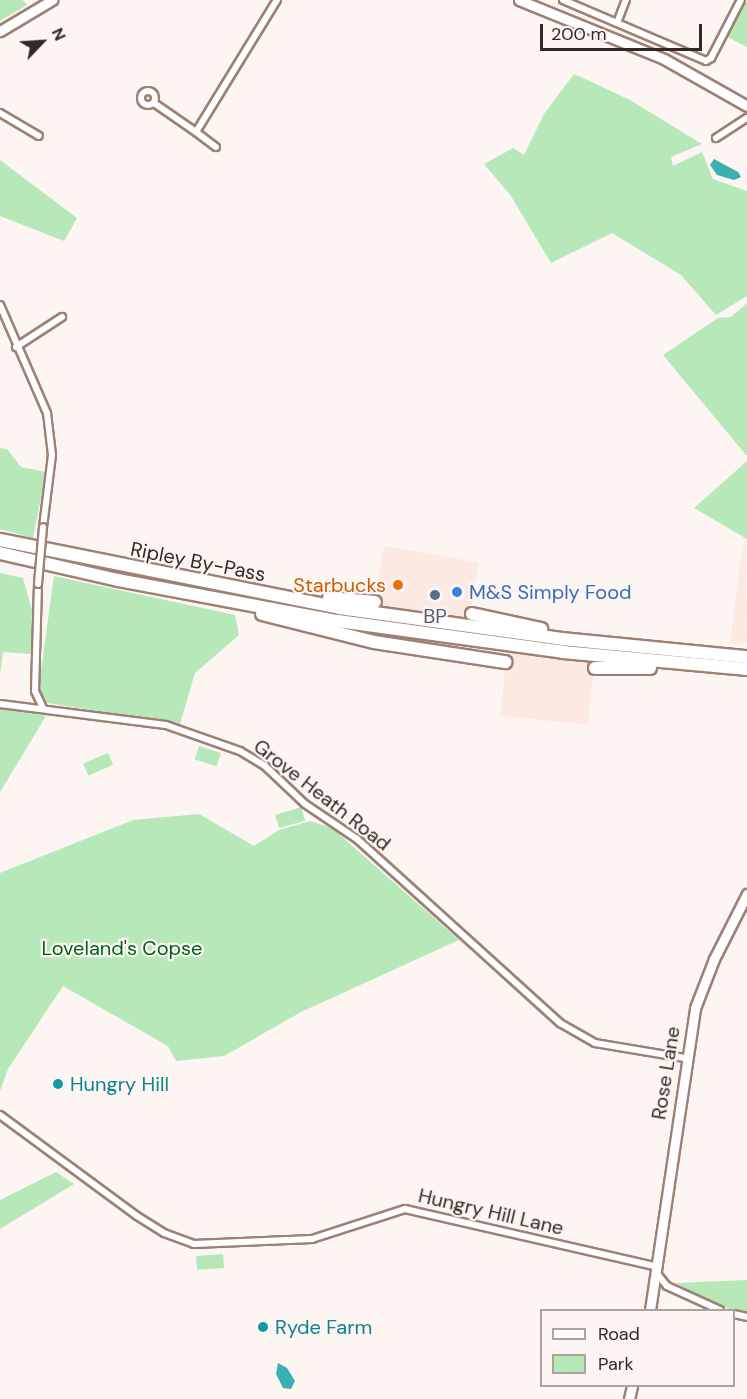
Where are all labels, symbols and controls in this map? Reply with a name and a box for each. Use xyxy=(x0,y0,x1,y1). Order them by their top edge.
north arrow xyxy=(12,12,72,72)
scale bar xyxy=(543,12,705,50)
text: 200 m xyxy=(551,22,607,46)
text: N xyxy=(47,24,71,44)
street label: Ripley By-Pass xyxy=(128,537,268,587)
place label: Starbucks xyxy=(293,573,386,597)
marker: Starbucks xyxy=(391,578,405,592)
place label: M&S Simply Food xyxy=(469,580,632,604)
marker: M&S Simply Food xyxy=(450,585,464,599)
marker: BP xyxy=(428,588,442,602)
place label: BP xyxy=(423,604,447,628)
street label: Grove Heath Road xyxy=(249,734,395,856)
park label: Loveland's Copse xyxy=(42,936,202,960)
street label: Rose Lane xyxy=(647,1025,685,1121)
place label: Hungry Hill xyxy=(70,1072,169,1096)
marker: Hungry Hill xyxy=(51,1077,65,1091)
street label: Hungry Hill Lane xyxy=(416,1184,566,1240)
legend xyxy=(540,1309,735,1387)
place label: Ryde Farm xyxy=(275,1315,372,1339)
marker: Ryde Farm xyxy=(256,1320,270,1334)
text: Road xyxy=(598,1322,640,1346)
text: Park xyxy=(598,1352,634,1376)

